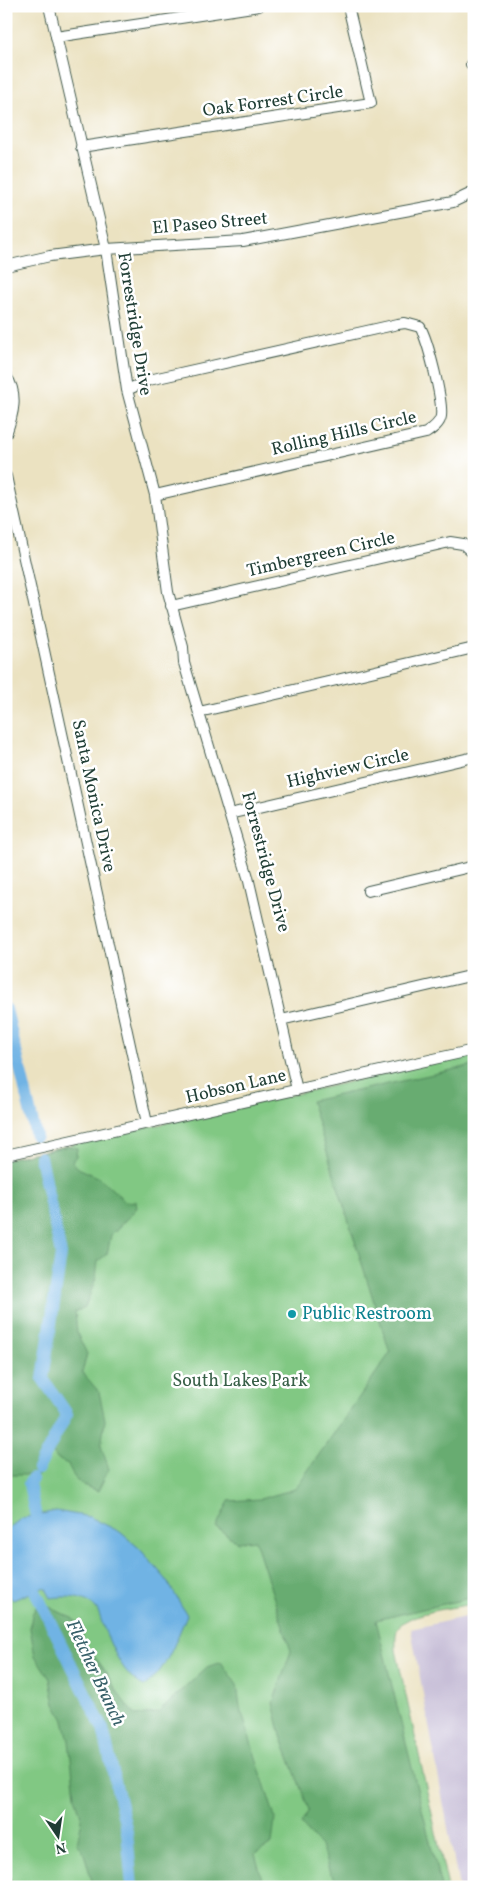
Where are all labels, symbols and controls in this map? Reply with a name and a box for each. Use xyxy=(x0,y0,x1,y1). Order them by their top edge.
street label: Oak Forrest Circle xyxy=(201,80,345,124)
street label: El Paseo Street xyxy=(151,207,269,241)
street label: Forrestridge Drive xyxy=(110,251,158,397)
street label: Rolling Hills Circle xyxy=(269,405,419,463)
street label: Timbergreen Circle xyxy=(244,526,398,584)
street label: Santa Monica Drive xyxy=(65,717,121,875)
street label: Highview Circle xyxy=(284,743,412,795)
street label: Forrestridge Drive xyxy=(234,789,296,935)
street label: Hobson Lane xyxy=(183,1063,289,1111)
place label: Public Restroom xyxy=(302,1302,432,1327)
marker: Public Restroom xyxy=(286,1308,298,1320)
park label: South Lakes Park xyxy=(172,1369,308,1394)
water label: Fletcher Branch xyxy=(59,1616,131,1730)
north arrow xyxy=(32,1810,82,1860)
text: N xyxy=(53,1837,68,1858)

